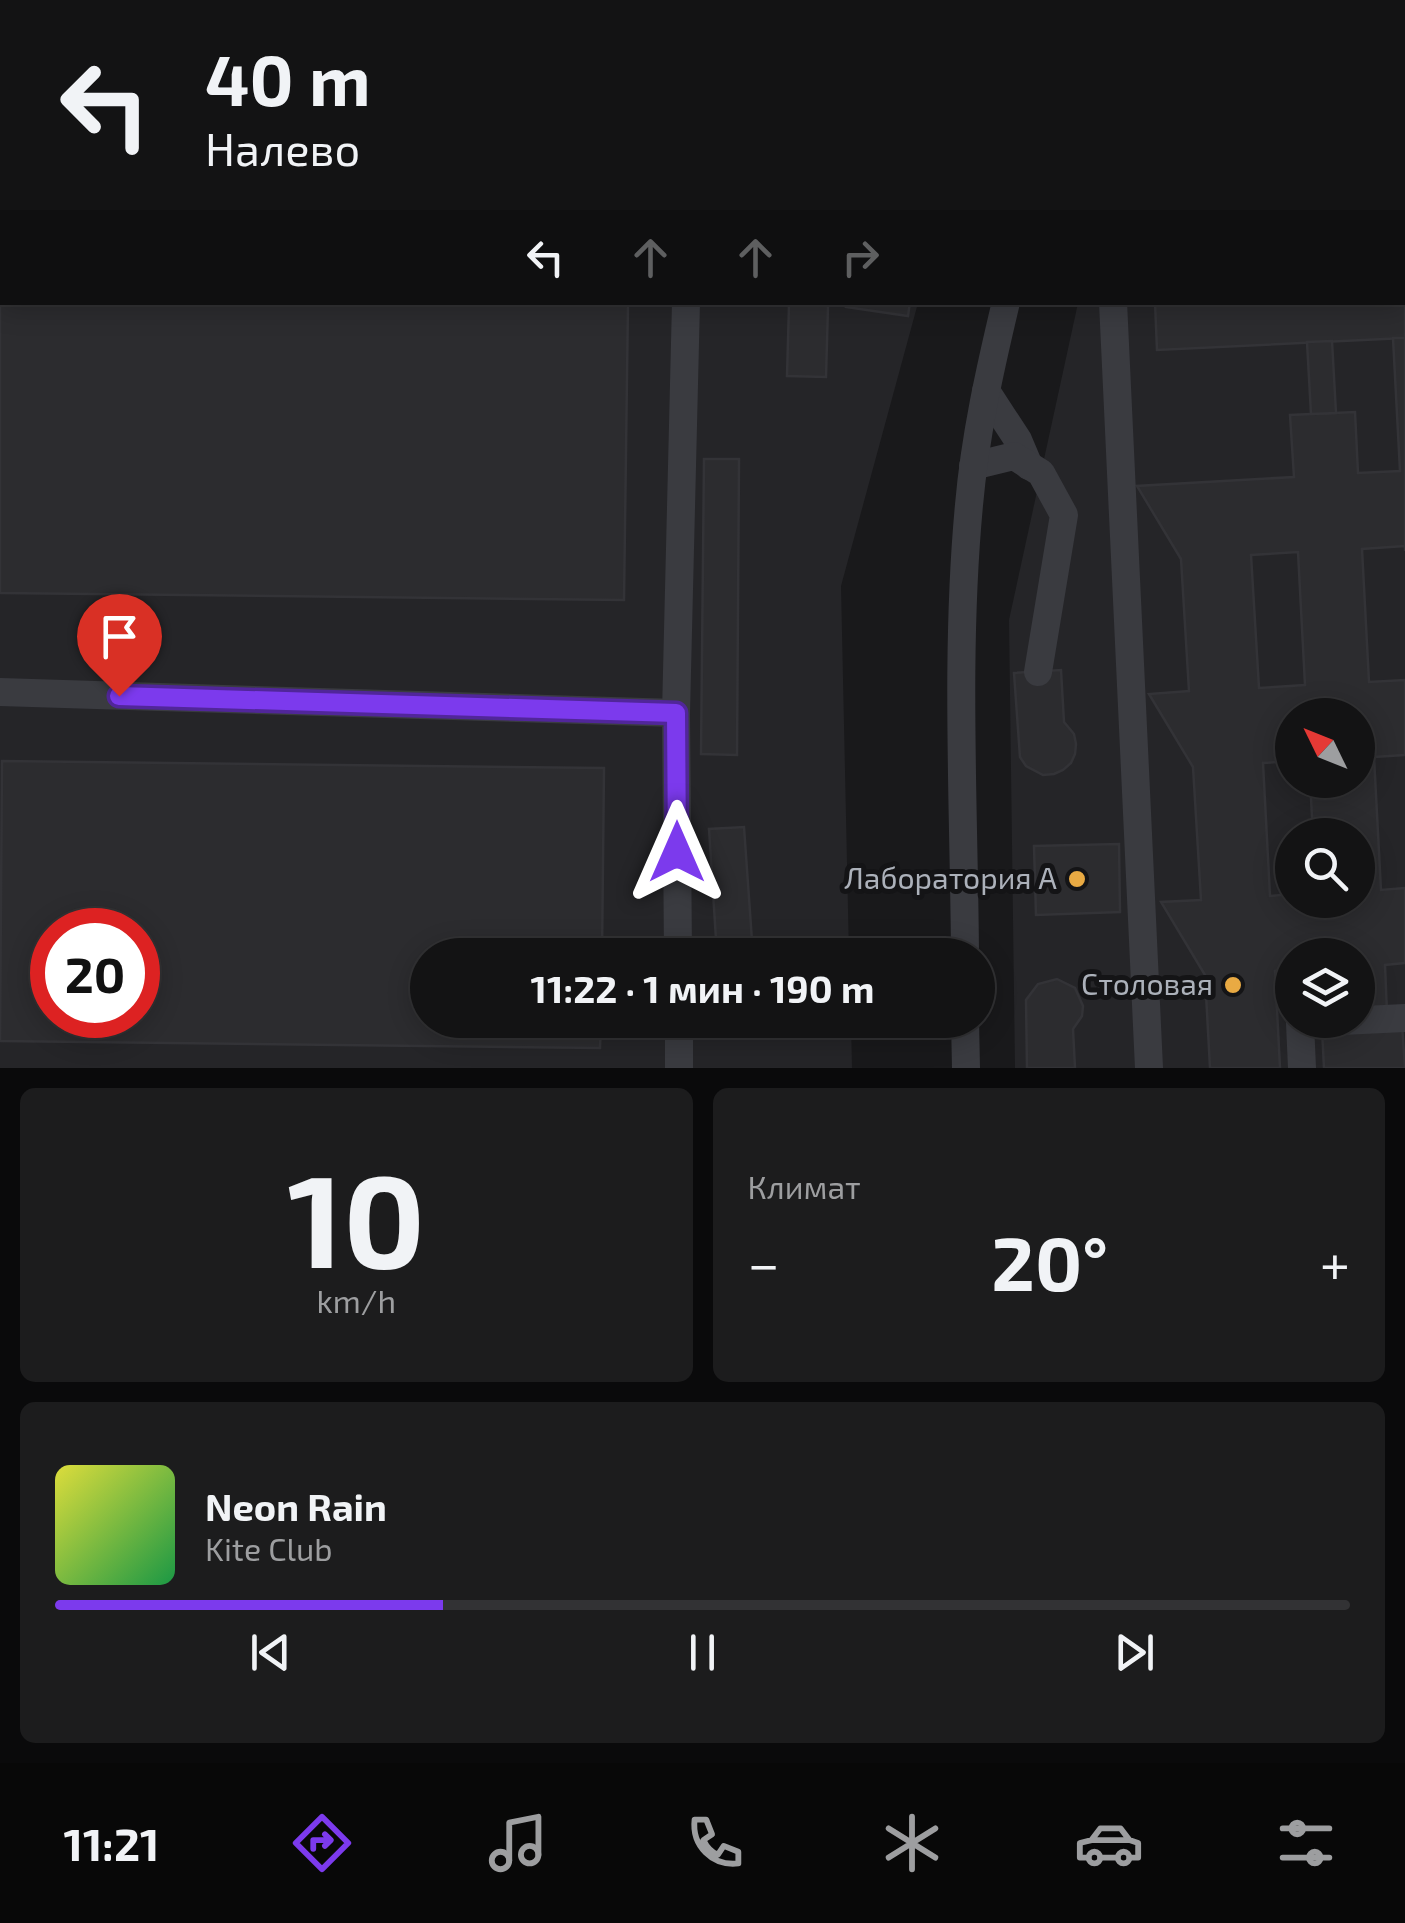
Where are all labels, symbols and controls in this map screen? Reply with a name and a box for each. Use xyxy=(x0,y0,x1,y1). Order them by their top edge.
text: 40 m xyxy=(205,36,371,120)
icon: left xyxy=(40,40,170,170)
text: Налево xyxy=(205,121,360,175)
icon: left xyxy=(518,230,573,285)
icon: ahead xyxy=(623,230,678,285)
icon: ahead xyxy=(728,230,783,285)
icon: right xyxy=(833,230,888,285)
pin xyxy=(77,594,162,697)
icon: arrive xyxy=(92,609,147,664)
north arrow xyxy=(1275,698,1375,798)
map controls xyxy=(1275,698,1375,1038)
position arrow xyxy=(625,800,729,904)
button: search xyxy=(1275,818,1375,918)
place label: Лаборатория А xyxy=(844,859,1057,895)
marker: Лаборатория А xyxy=(1066,868,1088,890)
speed limit sign: 20 xyxy=(30,908,160,1038)
button: layers xyxy=(1275,938,1375,1038)
text: 11:22 · 1 мин · 190 m xyxy=(531,965,874,1011)
place label: Столовая xyxy=(1081,965,1213,1001)
marker: Столовая xyxy=(1222,974,1244,996)
text: 10 xyxy=(287,1138,425,1294)
text: Климат xyxy=(748,1167,861,1205)
text: 20° xyxy=(991,1216,1108,1306)
text: − xyxy=(748,1229,780,1295)
text: + xyxy=(1320,1229,1350,1295)
text: km/h xyxy=(317,1281,396,1319)
text: Neon Rain xyxy=(205,1483,387,1529)
text: Kite Club xyxy=(205,1529,333,1567)
icon: previous xyxy=(243,1625,298,1680)
icon: pause xyxy=(675,1625,730,1680)
icon: next xyxy=(1107,1625,1162,1680)
icon: directions xyxy=(287,1808,357,1878)
icon: music xyxy=(483,1808,553,1878)
icon: phone xyxy=(680,1808,750,1878)
icon: climate xyxy=(877,1808,947,1878)
icon: car xyxy=(1074,1808,1144,1878)
icon: filters xyxy=(1271,1808,1341,1878)
text: 11:21 xyxy=(63,1816,160,1870)

